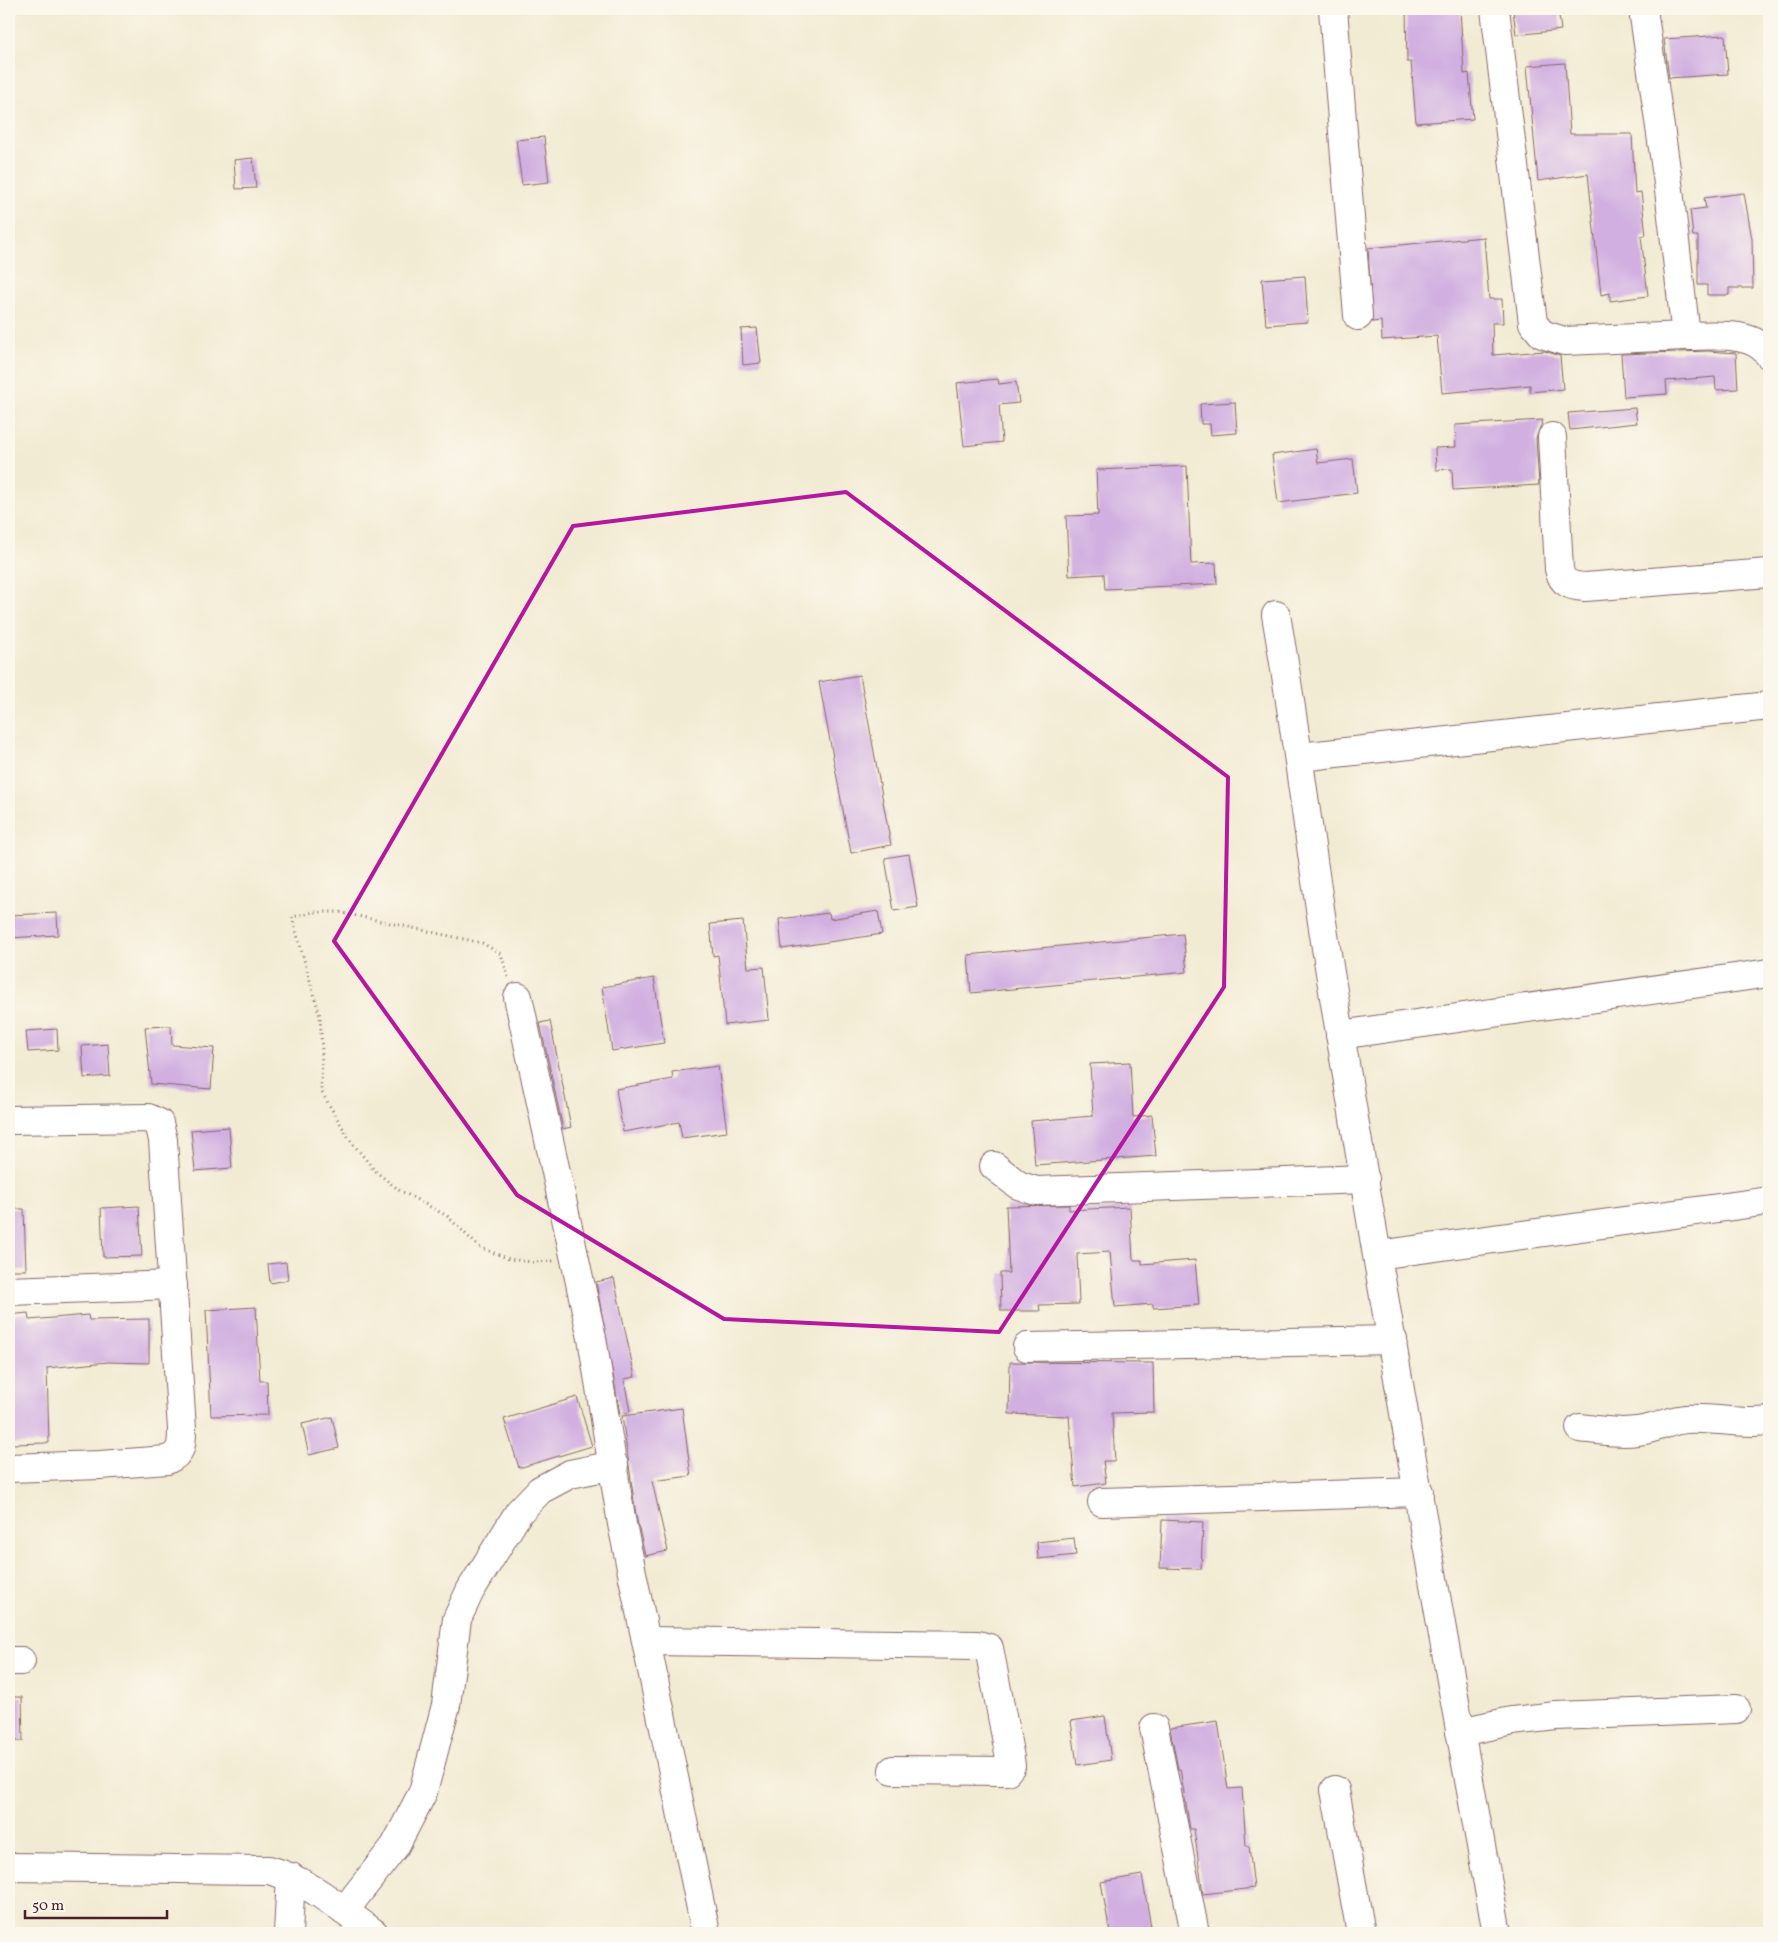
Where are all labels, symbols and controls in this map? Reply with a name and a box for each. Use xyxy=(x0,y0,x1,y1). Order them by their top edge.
scale bar xyxy=(25,1887,168,1919)
text: 50 m xyxy=(32,1896,64,1917)

